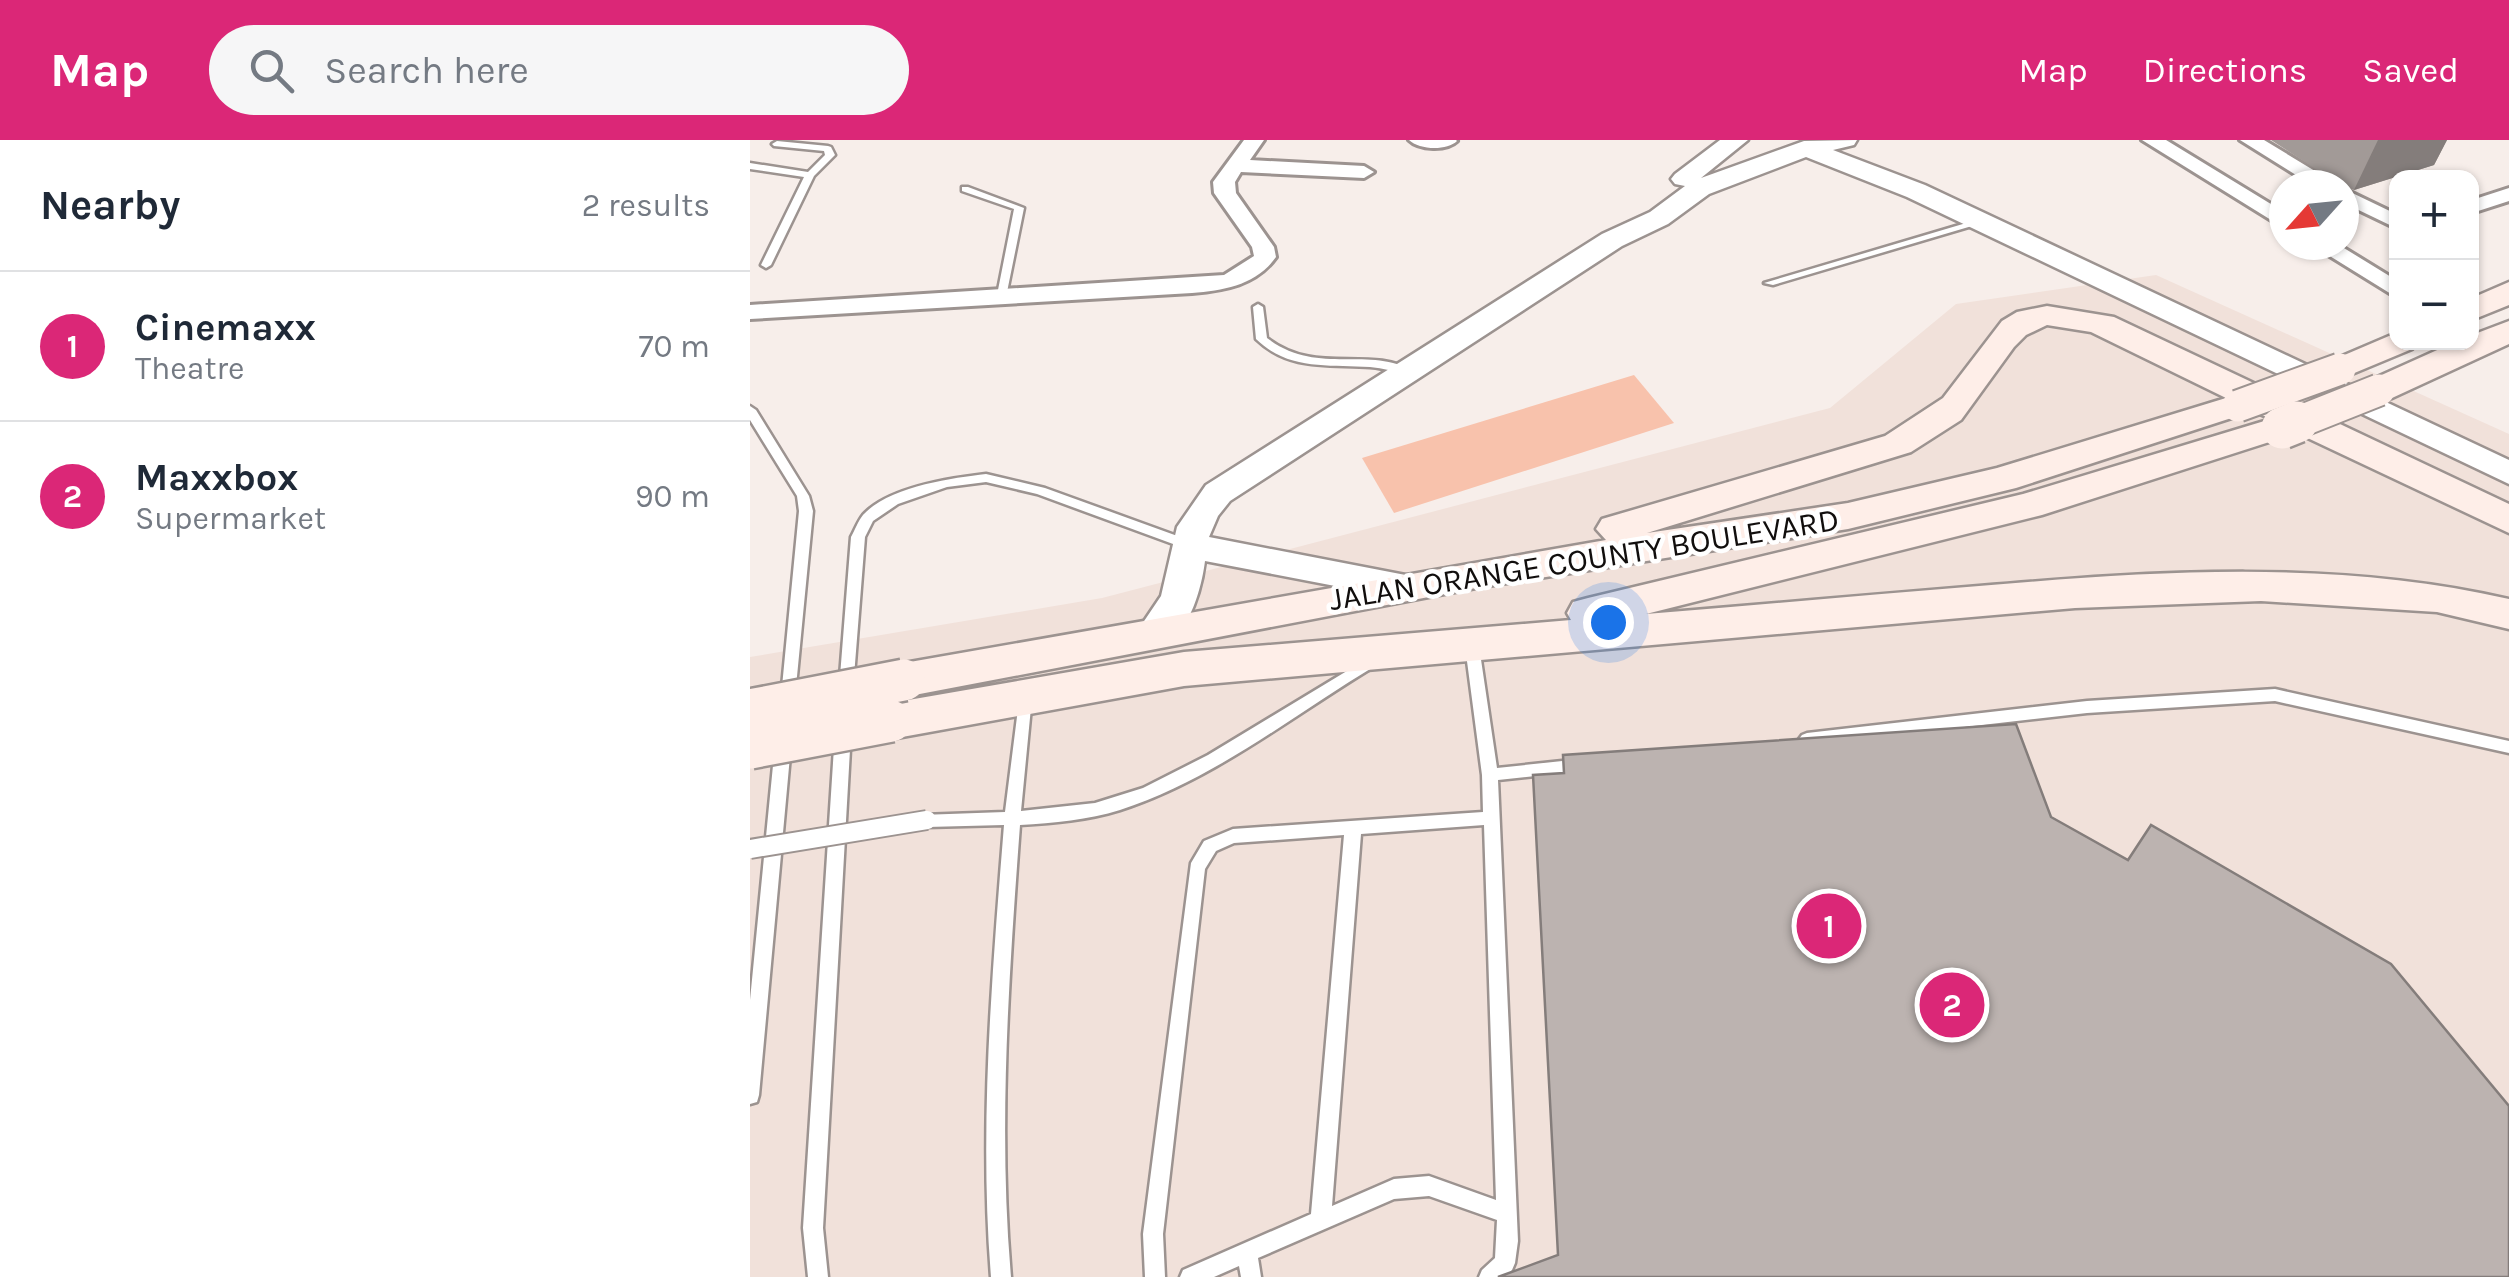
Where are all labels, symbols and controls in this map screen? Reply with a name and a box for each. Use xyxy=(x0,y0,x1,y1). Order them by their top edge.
search box xyxy=(209,25,909,115)
text: Map xyxy=(50,42,149,98)
icon: search xyxy=(244,43,299,98)
text: Search here xyxy=(324,48,529,93)
text: Map xyxy=(2018,50,2088,91)
text: Directions xyxy=(2143,50,2307,91)
text: Saved xyxy=(2362,50,2459,91)
north arrow xyxy=(2269,170,2359,260)
map controls xyxy=(2389,170,2479,350)
button: + xyxy=(2389,170,2479,260)
text: Nearby xyxy=(40,180,180,230)
text: 2 results xyxy=(582,187,710,224)
button: − xyxy=(2389,260,2479,350)
text: Cinemaxx xyxy=(135,305,316,350)
text: 1 xyxy=(67,328,78,365)
text: 70 m xyxy=(638,328,710,365)
text: Theatre xyxy=(135,350,244,387)
text: Maxxbox xyxy=(135,455,298,500)
text: 2 xyxy=(63,478,82,515)
text: 90 m xyxy=(635,478,710,515)
text: Supermarket xyxy=(135,500,326,537)
street label: JALAN ORANGE COUNTY BOULEVARD xyxy=(1327,501,1842,618)
your location xyxy=(1583,597,1634,648)
pin: 1 xyxy=(1796,888,1862,964)
pin: 2 xyxy=(1920,968,1984,1042)

